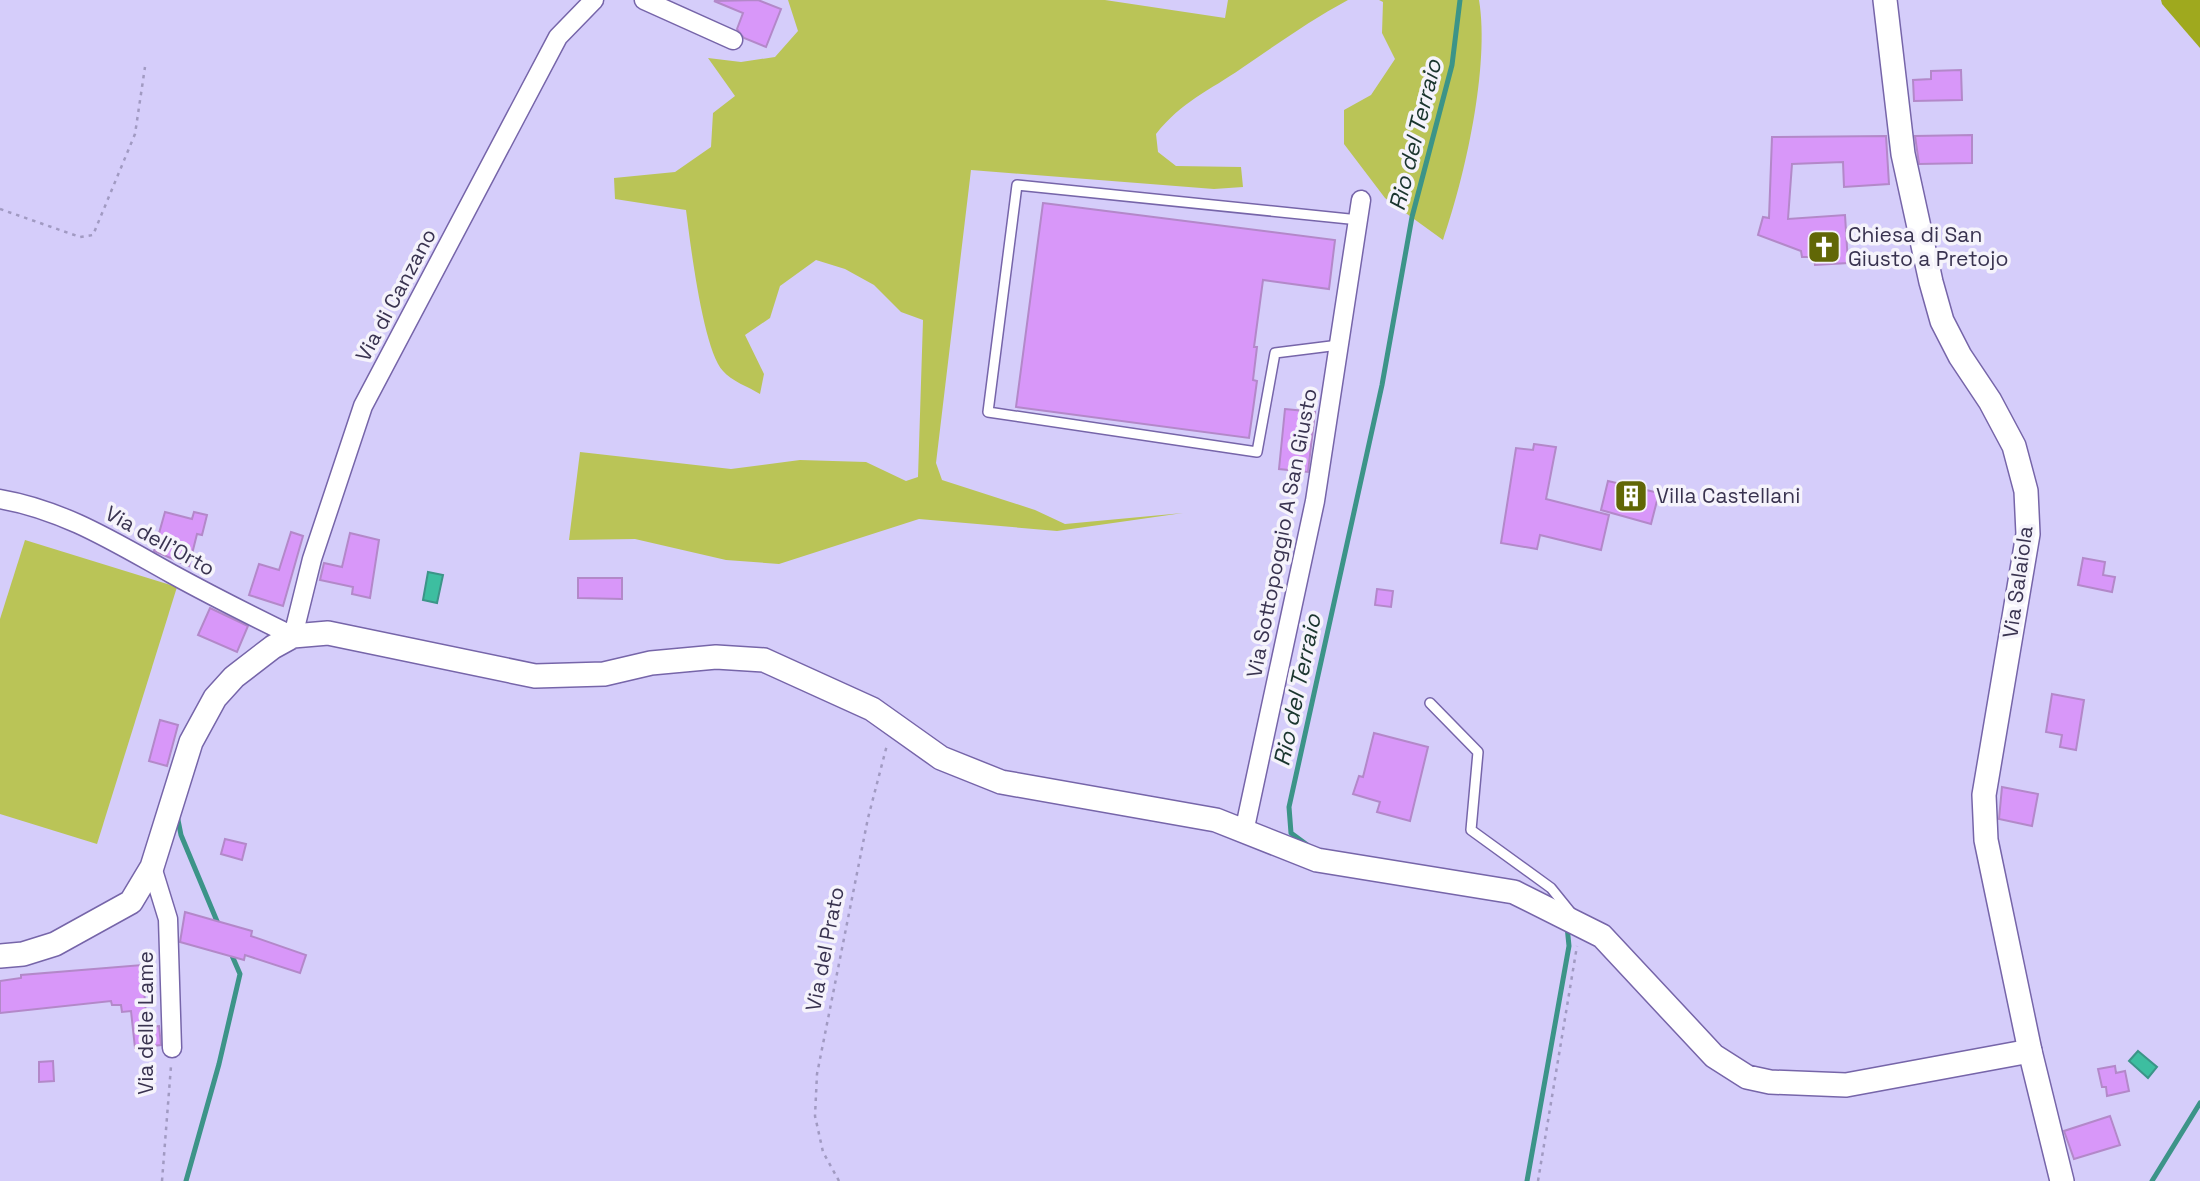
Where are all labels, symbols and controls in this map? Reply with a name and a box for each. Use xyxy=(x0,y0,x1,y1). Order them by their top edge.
water label: Rio del Terraio xyxy=(1382,56,1448,214)
place label: Chiesa di San Giusto a Pretojo xyxy=(1848,221,2008,272)
street label: Via di Canzano xyxy=(349,224,442,366)
church icon: Chiesa di San Giusto a Pretojo xyxy=(1805,228,1843,266)
street label: Via Sottopoggio A San Giusto xyxy=(1240,386,1323,680)
building icon: Villa Castellani xyxy=(1612,477,1650,515)
place label: Villa Castellani xyxy=(1656,482,1800,509)
street label: Via dell'Orto xyxy=(101,499,220,582)
street label: Via Salaiola xyxy=(1996,524,2039,640)
water label: Rio del Terraio xyxy=(1266,611,1328,769)
street label: Via del Prato xyxy=(799,885,850,1013)
street label: Via delle Lame xyxy=(132,951,159,1095)

